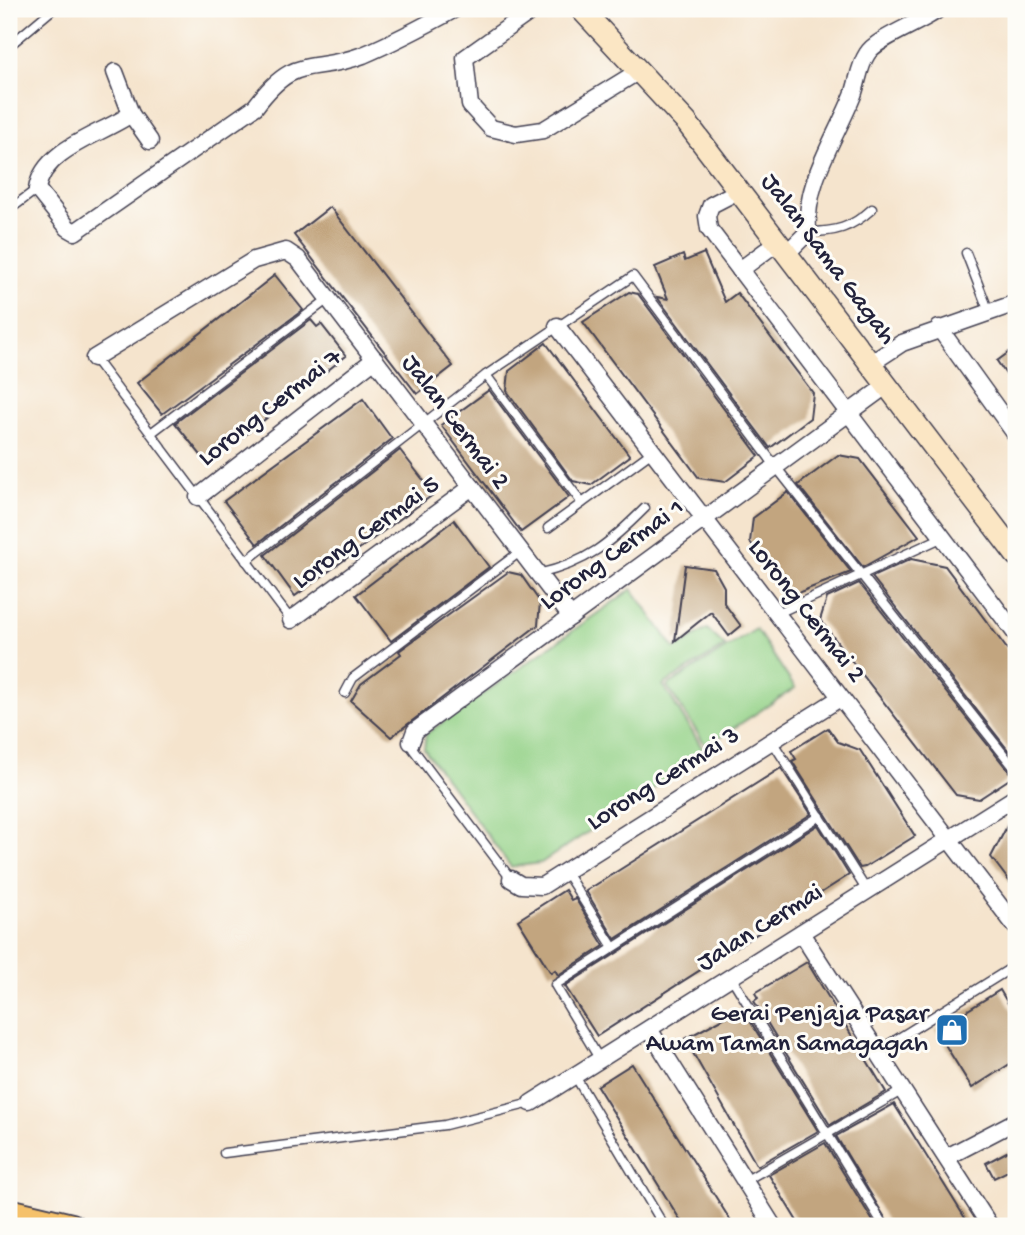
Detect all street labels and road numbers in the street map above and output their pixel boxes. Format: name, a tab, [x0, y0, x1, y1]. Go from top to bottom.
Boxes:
street label: Jalan Sama Gagah	[752, 168, 902, 352]
street label: Lorong Cermai 7	[193, 342, 350, 475]
street label: Jalan Cermai 2	[393, 349, 515, 497]
street label: Lorong Cermai 5	[287, 470, 447, 598]
street label: Lorong Cermai 1	[535, 493, 691, 619]
street label: Lorong Cermai 2	[739, 534, 871, 690]
street label: Lorong Cermai 3	[582, 721, 746, 839]
street label: Jalan Cermai	[693, 878, 829, 980]

